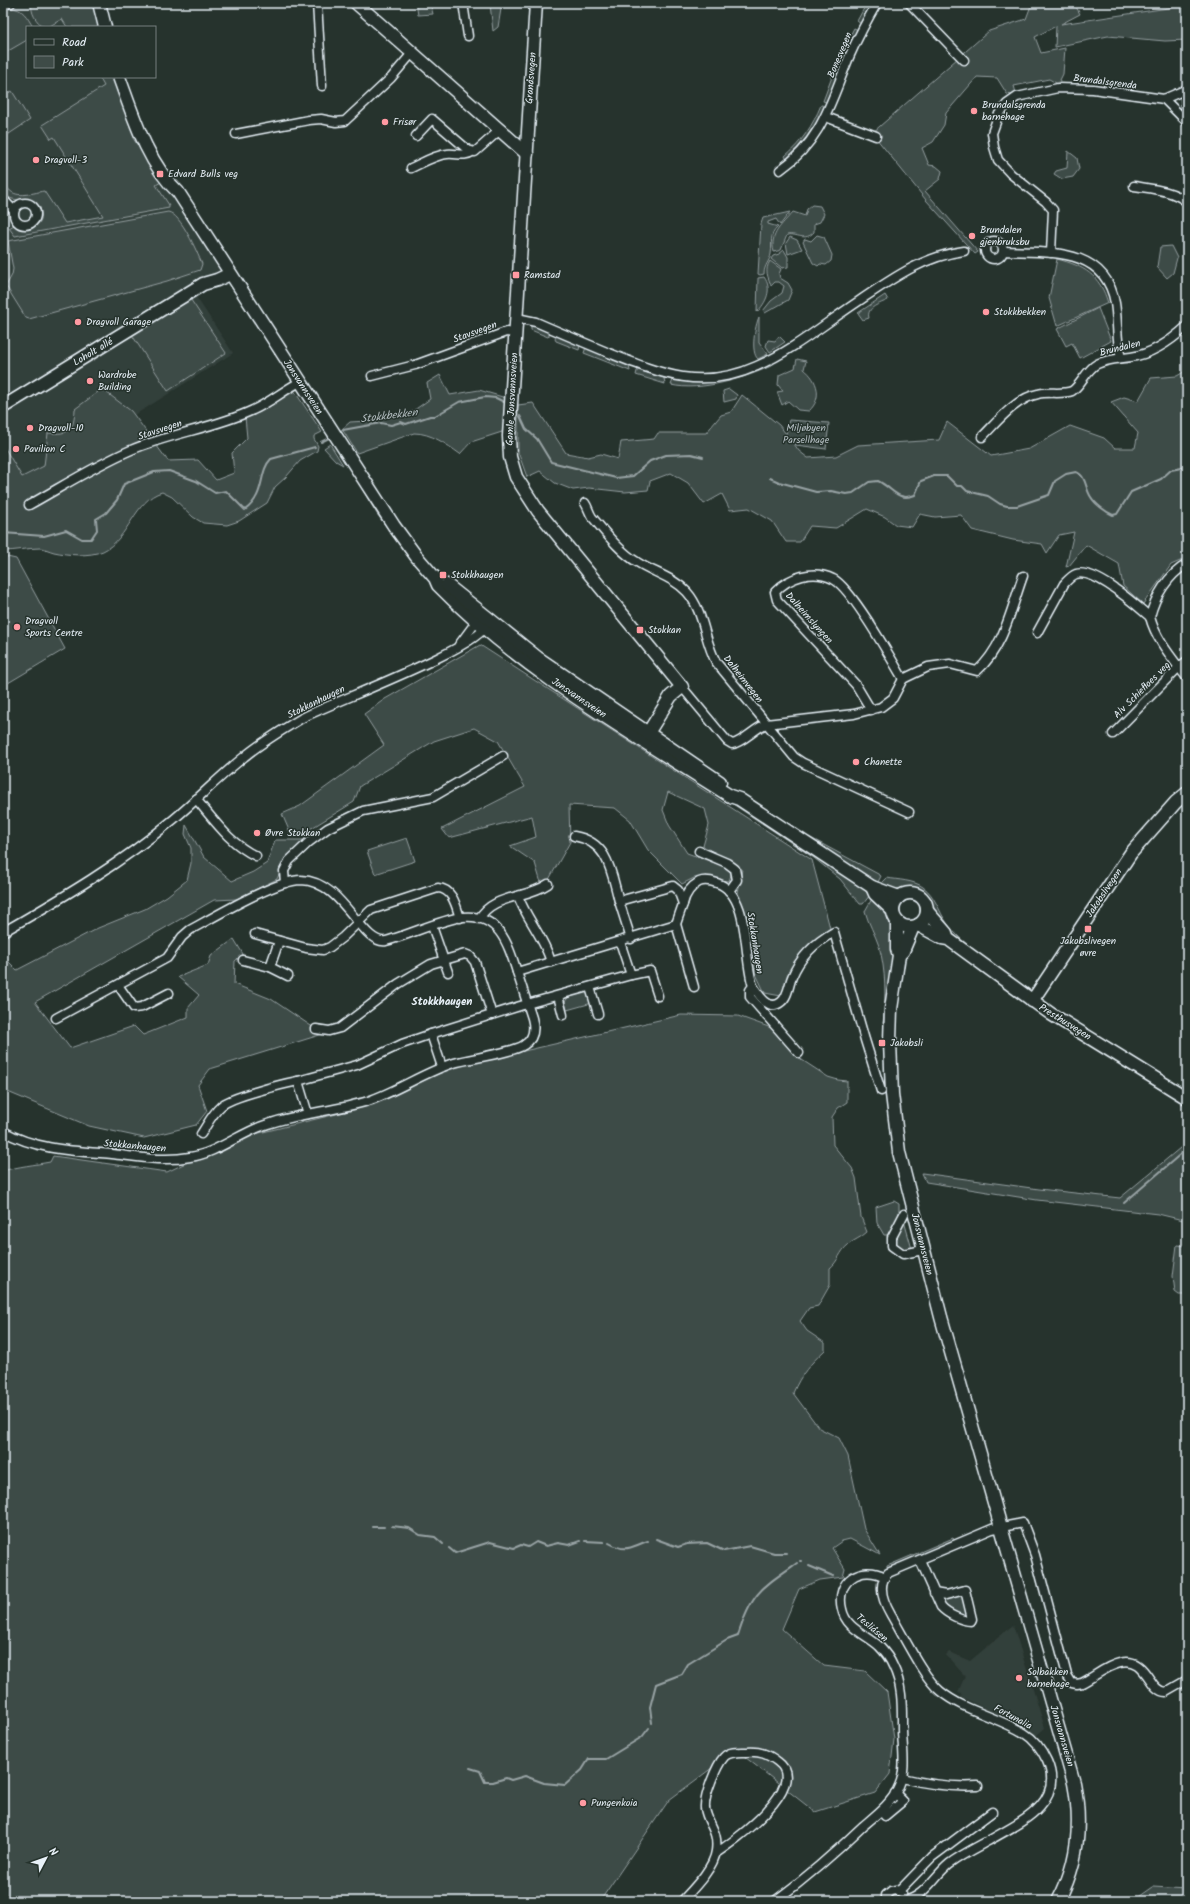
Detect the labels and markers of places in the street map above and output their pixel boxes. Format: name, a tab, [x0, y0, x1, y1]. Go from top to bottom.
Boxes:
place label: Brundalsgrenda barnehage	[982, 97, 1046, 125]
marker: Brundalsgrenda barnehage	[969, 106, 979, 116]
place label: Frisør	[393, 114, 417, 130]
marker: Frisør	[380, 117, 390, 127]
place label: Dragvoll-3	[44, 152, 87, 168]
marker: Dragvoll-3	[31, 155, 41, 165]
place label: Edvard Bulls veg	[168, 166, 238, 182]
marker: Edvard Bulls veg	[155, 169, 165, 179]
place label: Brundalen gjenbruksbu	[979, 222, 1030, 250]
marker: Brundalen gjenbruksbu	[967, 231, 977, 241]
place label: Ramstad	[524, 267, 561, 283]
marker: Ramstad	[511, 270, 521, 280]
place label: Stokkbekken	[994, 304, 1046, 320]
marker: Stokkbekken	[981, 307, 991, 317]
place label: Dragvoll Garage	[86, 314, 151, 330]
marker: Dragvoll Garage	[73, 317, 83, 327]
place label: Wardrobe Building	[98, 367, 137, 395]
marker: Wardrobe Building	[85, 376, 95, 386]
place label: Dragvoll-10	[38, 420, 84, 436]
marker: Dragvoll-10	[25, 423, 35, 433]
place label: Pavilion C	[24, 441, 65, 457]
marker: Pavilion C	[11, 444, 21, 454]
place label: Stokkhaugen	[451, 567, 504, 583]
marker: Stokkhaugen	[438, 570, 448, 580]
place label: Dragvoll Sports Centre	[25, 613, 83, 641]
marker: Dragvoll Sports Centre	[12, 622, 22, 632]
place label: Stokkan	[648, 622, 681, 638]
marker: Stokkan	[635, 625, 645, 635]
place label: Chanette	[864, 754, 903, 770]
marker: Chanette	[851, 757, 861, 767]
place label: Øvre Stokkan	[265, 825, 320, 841]
marker: Øvre Stokkan	[252, 828, 262, 838]
marker: Jakobslivegen øvre	[1083, 924, 1093, 934]
place label: Jakobslivegen øvre	[1060, 933, 1116, 961]
place label: Jakobsli	[890, 1035, 924, 1051]
marker: Jakobsli	[877, 1038, 887, 1048]
place label: Solbakken barnehage	[1027, 1664, 1070, 1692]
marker: Solbakken barnehage	[1014, 1673, 1024, 1683]
place label: Pungenkoia	[591, 1795, 638, 1811]
marker: Pungenkoia	[578, 1798, 588, 1808]

